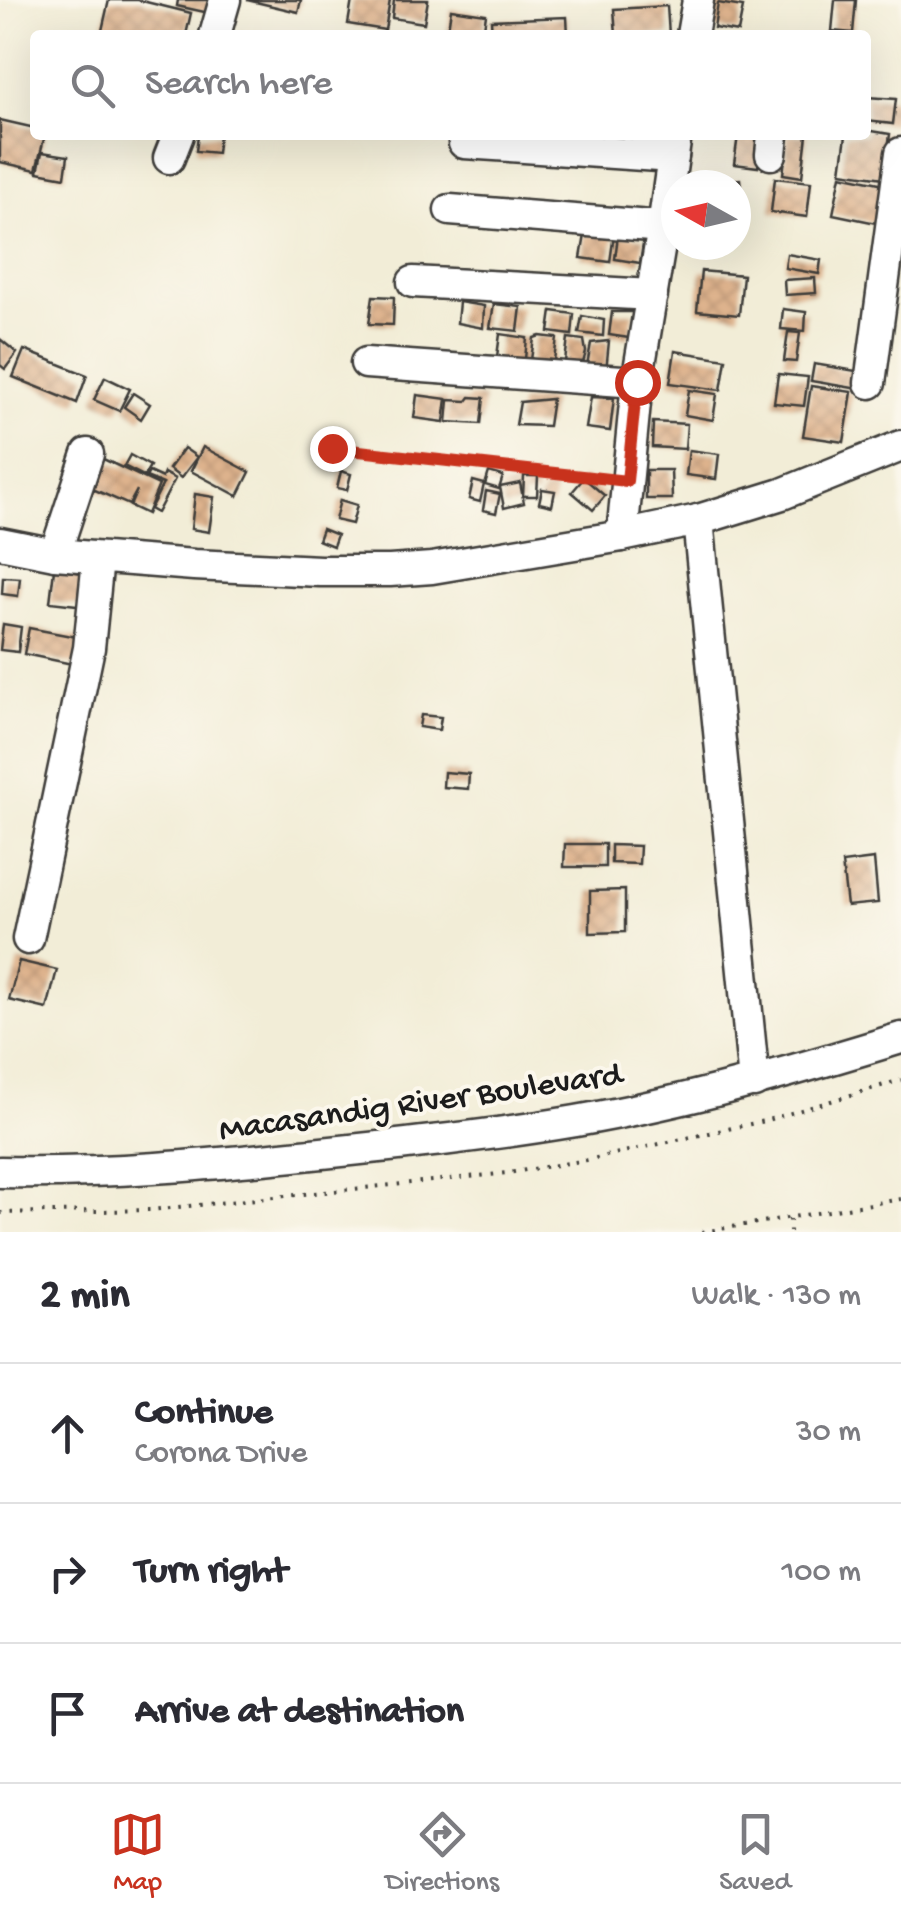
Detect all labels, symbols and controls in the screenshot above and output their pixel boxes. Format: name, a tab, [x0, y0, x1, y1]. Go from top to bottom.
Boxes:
search box	[30, 30, 871, 140]
icon: search	[65, 58, 120, 113]
text: Search here	[145, 63, 332, 107]
north arrow	[661, 170, 751, 260]
route start	[615, 360, 661, 406]
route end	[310, 426, 356, 472]
street label: Macasandig River Boulevard	[217, 1056, 627, 1153]
text: 2 min	[40, 1273, 129, 1322]
text: Walk · 130 m	[692, 1278, 861, 1316]
text: Continue	[135, 1392, 273, 1436]
icon: ahead	[40, 1406, 95, 1461]
text: 30 m	[796, 1414, 861, 1452]
text: Corona Drive	[135, 1436, 307, 1474]
icon: right	[40, 1546, 95, 1601]
text: Turn right	[135, 1551, 287, 1595]
text: 100 m	[781, 1554, 861, 1592]
icon: arrive	[40, 1686, 95, 1741]
text: Arrive at destination	[135, 1691, 464, 1735]
tab: Map	[110, 1807, 165, 1900]
tab: Directions	[385, 1807, 499, 1900]
tab: Saved	[719, 1807, 791, 1900]

